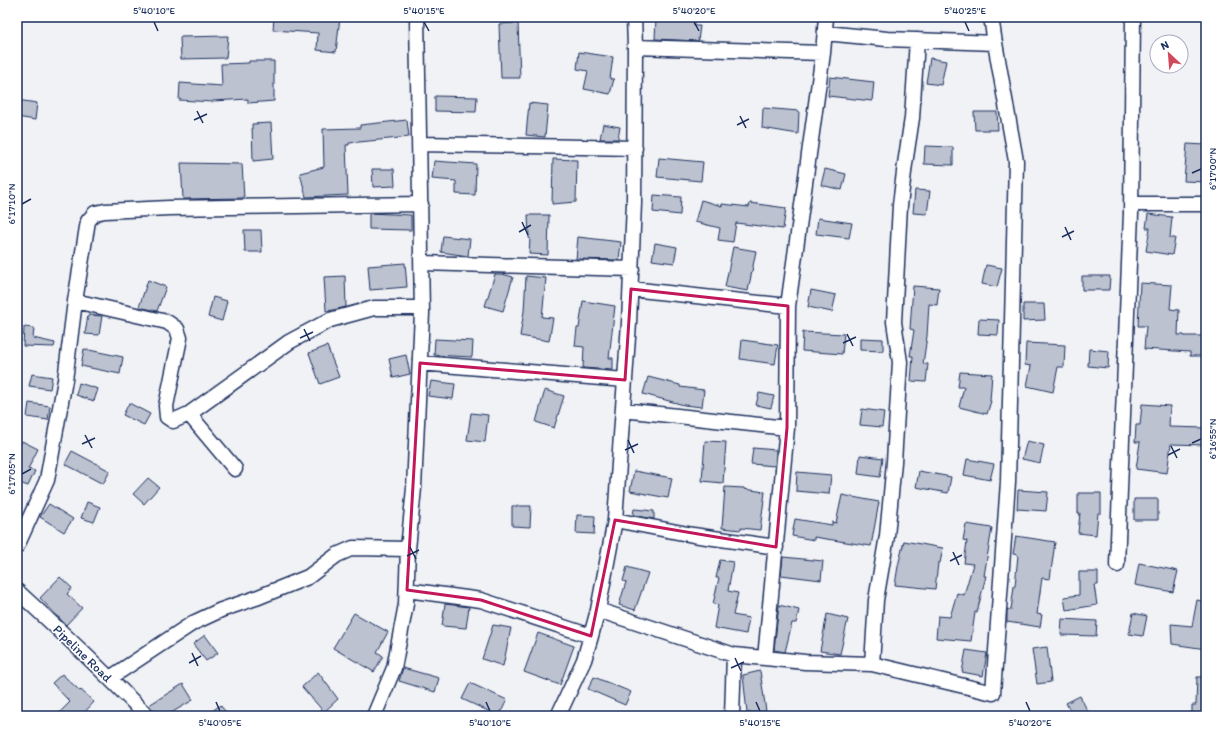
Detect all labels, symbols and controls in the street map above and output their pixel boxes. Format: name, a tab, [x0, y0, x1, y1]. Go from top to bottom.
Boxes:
text: 5°40'10"E	[133, 4, 176, 17]
text: 5°40'15"E	[403, 4, 445, 17]
text: 5°40'20"E	[673, 4, 716, 17]
text: 5°40'25"E	[944, 4, 986, 17]
north arrow	[1149, 34, 1189, 74]
text: N	[1159, 38, 1171, 53]
text: 6°17'00"N	[1206, 148, 1219, 190]
text: 6°17'10"N	[5, 183, 18, 224]
text: 6°16'55"N	[1206, 418, 1219, 459]
text: 6°17'05"N	[5, 453, 18, 495]
street label: Pipeline Road	[50, 622, 115, 685]
text: 5°40'05"E	[199, 716, 242, 729]
text: 5°40'10"E	[469, 716, 512, 729]
text: 5°40'15"E	[739, 716, 781, 729]
text: 5°40'20"E	[1009, 716, 1052, 729]

